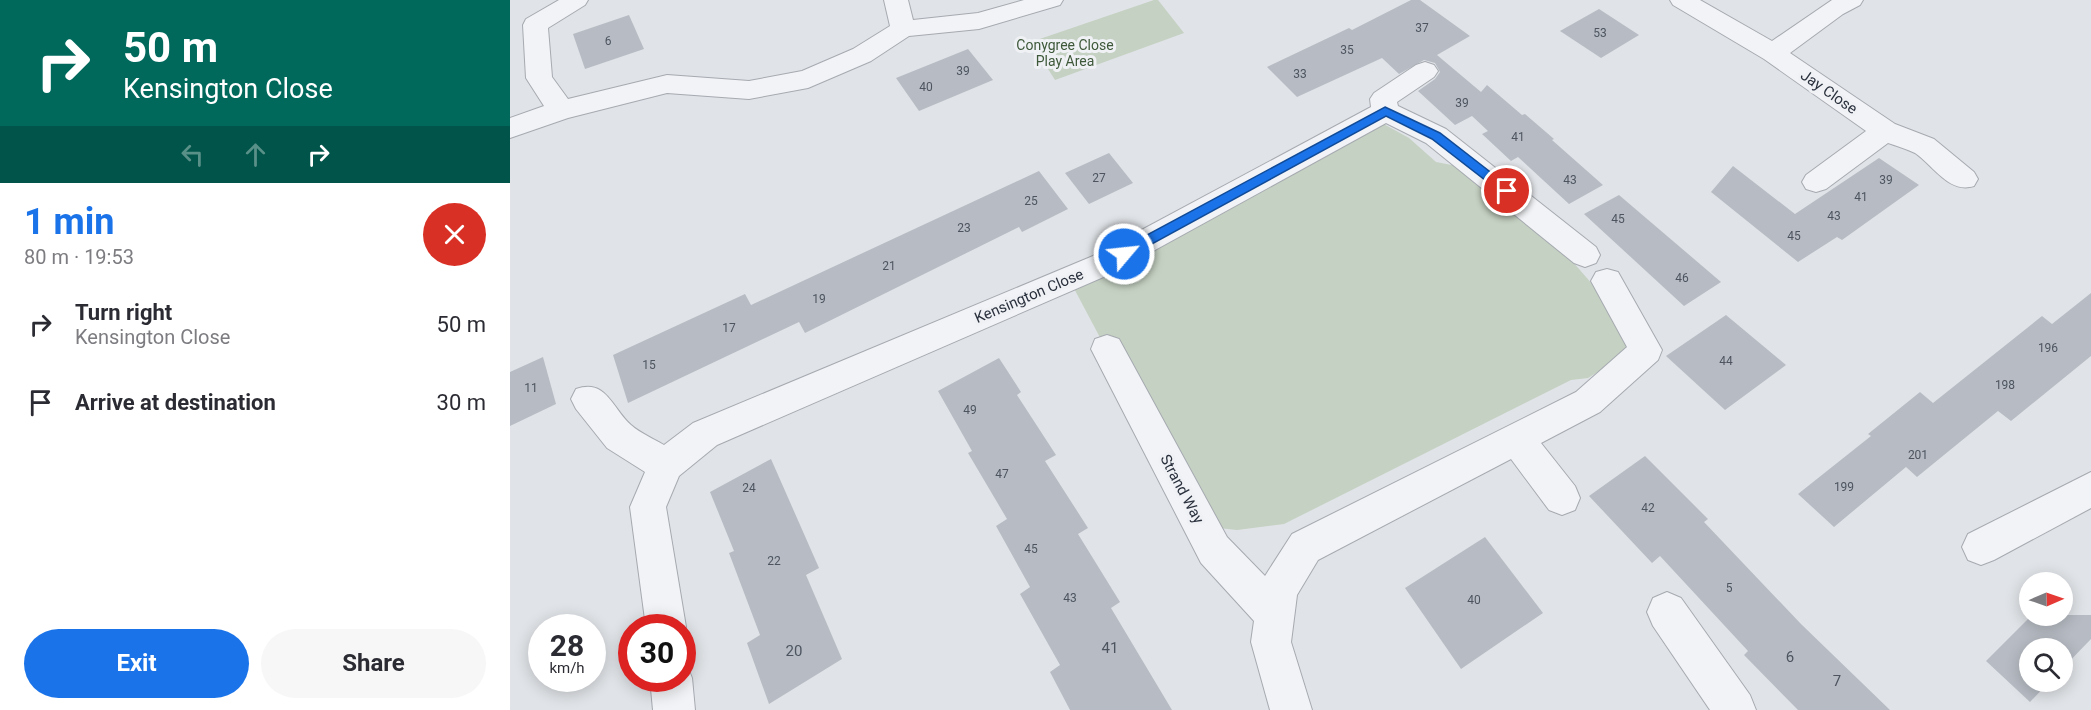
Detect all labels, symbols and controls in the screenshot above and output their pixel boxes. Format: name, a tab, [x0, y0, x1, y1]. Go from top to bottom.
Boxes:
house number: 37	[1415, 21, 1429, 35]
text: 50 m	[123, 23, 218, 72]
icon: right	[24, 24, 102, 102]
house number: 53	[1593, 26, 1607, 40]
house number: 6	[605, 34, 612, 48]
park label: Conygree Close Play Area	[1016, 37, 1114, 69]
house number: 35	[1340, 43, 1354, 57]
house number: 39	[956, 64, 970, 78]
street label: Jay Close	[1797, 66, 1861, 118]
house number: 33	[1293, 67, 1307, 81]
text: Kensington Close	[123, 73, 333, 105]
house number: 40	[919, 80, 933, 94]
house number: 39	[1455, 96, 1469, 110]
house number: 41	[1511, 130, 1525, 144]
icon: left	[176, 138, 209, 171]
icon: ahead	[239, 138, 272, 171]
icon: right	[302, 138, 335, 171]
pin	[1481, 165, 1532, 216]
house number: 27	[1092, 171, 1106, 185]
house number: 43	[1563, 173, 1577, 187]
house number: 39	[1879, 173, 1893, 187]
icon: arrive	[1490, 174, 1523, 207]
house number: 41	[1854, 190, 1868, 204]
house number: 25	[1024, 194, 1038, 208]
text: 1 min	[24, 201, 115, 243]
button: close	[423, 203, 486, 266]
house number: 43	[1827, 209, 1841, 223]
house number: 45	[1611, 212, 1625, 226]
house number: 23	[957, 221, 971, 235]
position arrow	[1092, 222, 1156, 286]
house number: 45	[1787, 229, 1801, 243]
text: 80 m · 19:53	[24, 245, 134, 269]
house number: 21	[882, 259, 896, 273]
street label: Kensington Close	[972, 265, 1086, 327]
house number: 46	[1675, 271, 1689, 285]
house number: 19	[812, 292, 826, 306]
text: Turn right	[75, 300, 172, 325]
icon: right	[24, 308, 57, 341]
text: 50 m	[437, 312, 486, 337]
house number: 17	[722, 321, 736, 335]
text: Kensington Close	[75, 325, 230, 349]
house number: 196	[2038, 341, 2058, 355]
house number: 44	[1719, 354, 1733, 368]
house number: 15	[642, 358, 656, 372]
house number: 198	[1995, 378, 2015, 392]
house number: 11	[524, 381, 538, 395]
icon: arrive	[24, 386, 57, 419]
text: Arrive at destination	[75, 390, 276, 415]
text: 30 m	[437, 390, 486, 415]
house number: 49	[963, 403, 977, 417]
house number: 201	[1908, 448, 1928, 462]
street label: Strand Way	[1156, 451, 1208, 527]
house number: 47	[995, 467, 1009, 481]
house number: 199	[1834, 480, 1854, 494]
house number: 24	[742, 481, 756, 495]
house number: 42	[1641, 501, 1655, 515]
house number: 45	[1024, 542, 1038, 556]
house number: 22	[767, 554, 781, 568]
north arrow	[2019, 572, 2073, 626]
map controls	[2019, 572, 2073, 692]
house number: 5	[1726, 581, 1733, 595]
house number: 43	[1063, 591, 1077, 605]
house number: 40	[1467, 593, 1481, 607]
speed limit sign: 30	[618, 614, 696, 692]
text: 28	[550, 628, 584, 663]
button: Exit	[24, 629, 249, 698]
button: Share	[261, 629, 486, 698]
button: search	[2019, 638, 2073, 692]
house number: 41	[1102, 639, 1118, 657]
house number: 20	[786, 642, 802, 660]
house number: 6	[1786, 648, 1794, 666]
text: km/h	[549, 659, 585, 677]
house number: 7	[1833, 672, 1841, 690]

